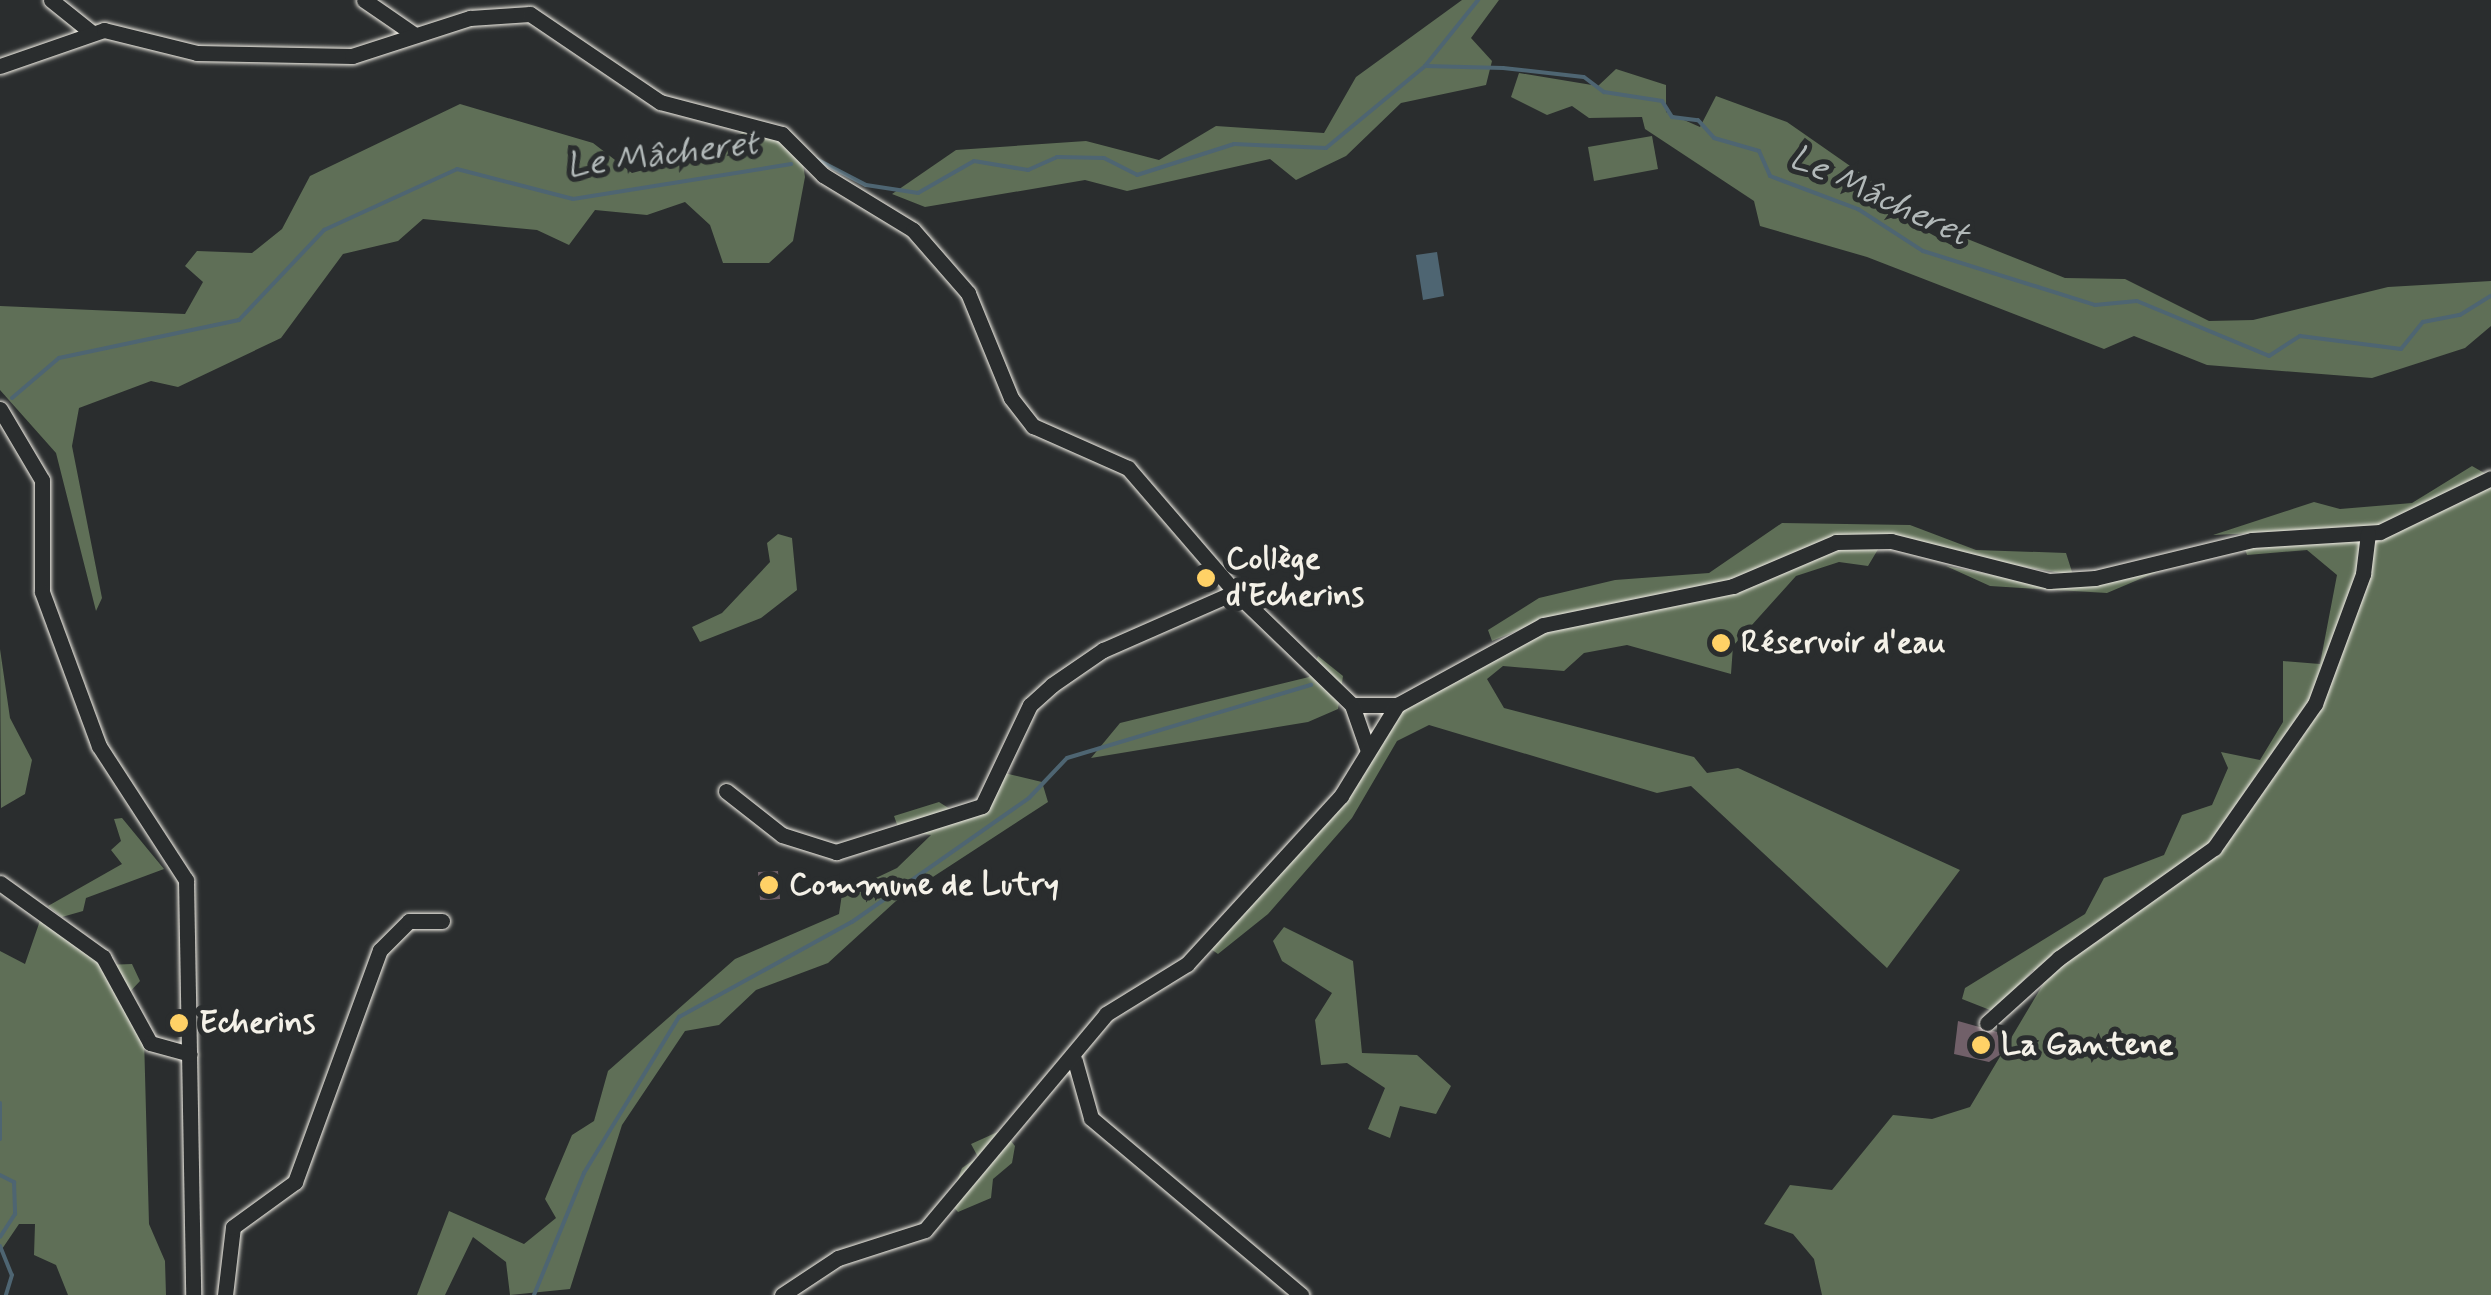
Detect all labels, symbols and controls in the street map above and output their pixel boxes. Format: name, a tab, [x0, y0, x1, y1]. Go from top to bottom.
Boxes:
water label: Le Mâcheret	[565, 123, 759, 187]
water label: Le Mâcheret	[1784, 137, 1974, 255]
place label: Collège d'Echerins	[1226, 541, 1364, 616]
marker: Collège d'Echerins	[1195, 567, 1217, 589]
place label: Réservoir d'eau	[1741, 624, 1944, 662]
marker: Réservoir d'eau	[1710, 632, 1732, 654]
place label: Commune de Lutry	[789, 866, 1056, 904]
marker: Commune de Lutry	[758, 874, 780, 896]
place label: Echerins	[199, 1004, 315, 1042]
marker: Echerins	[168, 1012, 190, 1034]
place label: La Gantene	[2001, 1026, 2161, 1064]
marker: La Gantene	[1970, 1034, 1992, 1056]

